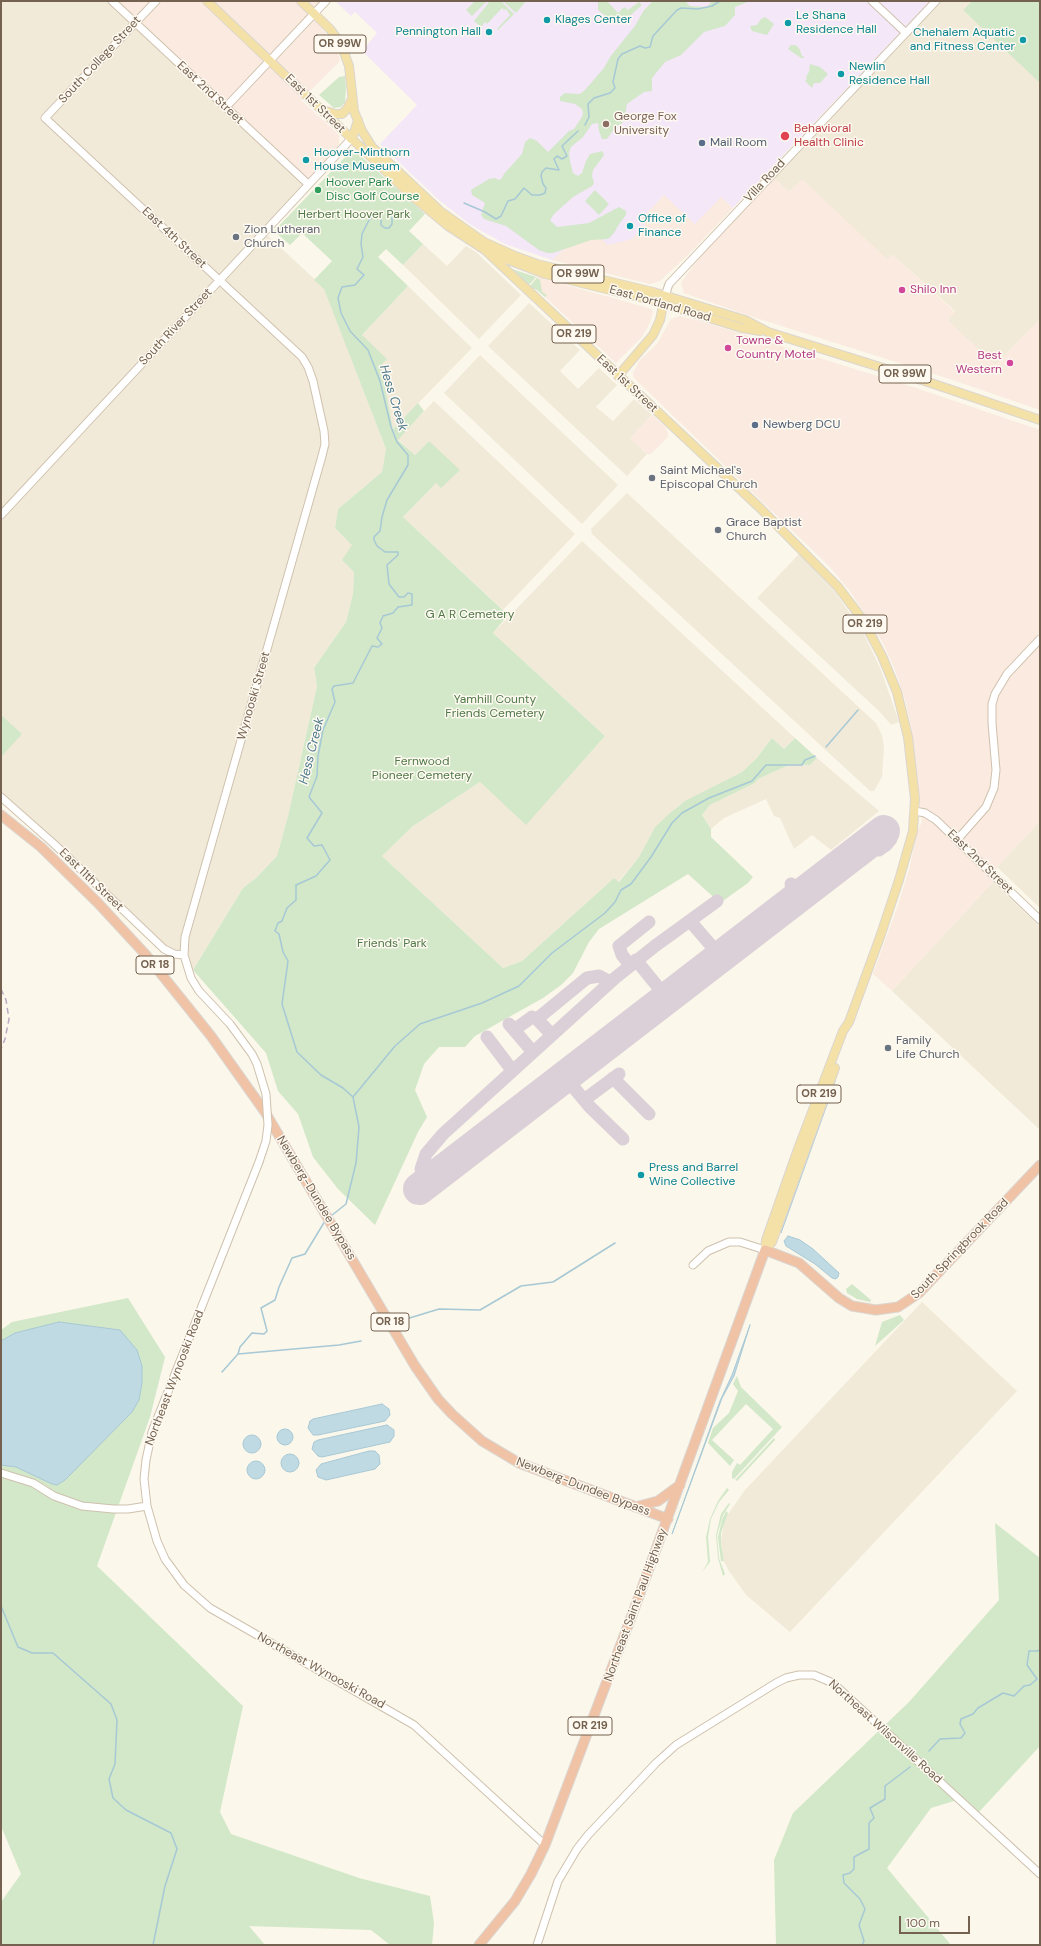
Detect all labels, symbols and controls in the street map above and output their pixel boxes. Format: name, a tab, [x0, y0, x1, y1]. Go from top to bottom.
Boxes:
place label: Le Shana Residence Hall	[796, 9, 877, 37]
street label: South College Street	[56, 13, 144, 107]
place label: Klages Center	[555, 13, 632, 27]
marker: Klages Center	[542, 15, 552, 25]
marker: Le Shana Residence Hall	[783, 18, 793, 28]
place label: Pennington Hall	[396, 25, 481, 39]
place label: Chehalem Aquatic and Fitness Center	[910, 26, 1015, 54]
marker: Pennington Hall	[484, 27, 494, 37]
road number: OR 99W	[314, 35, 366, 53]
marker: Chehalem Aquatic and Fitness Center	[1018, 35, 1028, 45]
street label: East 2nd Street	[174, 59, 246, 127]
place label: Newlin Residence Hall	[849, 60, 930, 88]
marker: Newlin Residence Hall	[836, 69, 846, 79]
street label: East 1st Street	[282, 72, 348, 136]
place label: George Fox University	[614, 110, 677, 138]
marker: George Fox University	[601, 119, 611, 129]
place label: Behavioral Health Clinic	[794, 122, 864, 150]
marker: Behavioral Health Clinic	[779, 130, 791, 142]
place label: Mail Room	[710, 136, 767, 150]
marker: Mail Room	[697, 138, 707, 148]
place label: Hoover-Minthorn House Museum	[314, 146, 410, 174]
marker: Hoover-Minthorn House Museum	[301, 155, 311, 165]
street label: Villa Road	[741, 156, 789, 206]
place label: Hoover Park Disc Golf Course	[326, 176, 419, 204]
marker: Hoover Park Disc Golf Course	[313, 185, 323, 195]
street label: East 4th Street	[139, 204, 209, 272]
park label: Herbert Hoover Park	[298, 208, 410, 222]
place label: Office of Finance	[638, 212, 686, 240]
marker: Office of Finance	[625, 221, 635, 231]
place label: Zion Lutheran Church	[244, 223, 320, 251]
marker: Zion Lutheran Church	[231, 232, 241, 242]
road number: OR 99W	[552, 265, 604, 283]
street label: East Portland Road	[608, 283, 712, 325]
place label: Shilo Inn	[910, 283, 956, 297]
street label: South River Street	[137, 285, 215, 369]
marker: Shilo Inn	[897, 285, 907, 295]
road number: OR 219	[552, 325, 596, 343]
place label: Towne & Country Motel	[736, 334, 815, 362]
marker: Towne & Country Motel	[723, 343, 733, 353]
place label: Best Western	[956, 349, 1002, 377]
street label: East 1st Street	[593, 352, 661, 416]
marker: Best Western	[1005, 358, 1015, 368]
water label: Hess Creek	[376, 363, 410, 433]
road number: OR 99W	[879, 365, 931, 383]
place label: Newberg DCU	[763, 418, 840, 432]
marker: Newberg DCU	[750, 420, 760, 430]
place label: Saint Michael's Episcopal Church	[660, 464, 757, 492]
marker: Saint Michael's Episcopal Church	[647, 473, 657, 483]
place label: Grace Baptist Church	[726, 516, 802, 544]
marker: Grace Baptist Church	[713, 525, 723, 535]
park label: G A R Cemetery	[426, 608, 514, 622]
road number: OR 219	[843, 615, 887, 633]
street label: Wynooski Street	[234, 650, 274, 742]
park label: Yamhill County Friends Cemetery	[445, 693, 545, 721]
water label: Hess Creek	[296, 716, 328, 786]
park label: Fernwood Pioneer Cemetery	[372, 755, 472, 783]
street label: East 2nd Street	[944, 827, 1016, 897]
street label: East 11th Street	[56, 846, 126, 914]
park label: Friends' Park	[357, 937, 427, 951]
road number: OR 18	[136, 956, 174, 974]
place label: Family Life Church	[896, 1034, 959, 1062]
marker: Family Life Church	[883, 1043, 893, 1053]
road number: OR 219	[797, 1085, 841, 1103]
street label: Newberg-Dundee Bypass	[273, 1133, 359, 1263]
place label: Press and Barrel Wine Collective	[649, 1161, 738, 1189]
marker: Press and Barrel Wine Collective	[636, 1170, 646, 1180]
street label: South Springbrook Road	[908, 1196, 1012, 1302]
street label: Northeast Wynooski Road	[142, 1308, 208, 1448]
road number: OR 18	[371, 1313, 409, 1331]
street label: Newberg-Dundee Bypass	[514, 1455, 652, 1519]
street label: Northeast Saint Paul Highway	[602, 1526, 670, 1684]
street label: Northeast Wynooski Road	[255, 1630, 387, 1712]
street label: Northeast Wilsonville Road	[825, 1677, 945, 1787]
road number: OR 219	[568, 1717, 612, 1735]
scale bar	[901, 1908, 972, 1934]
text: 100 m	[906, 1915, 940, 1931]

